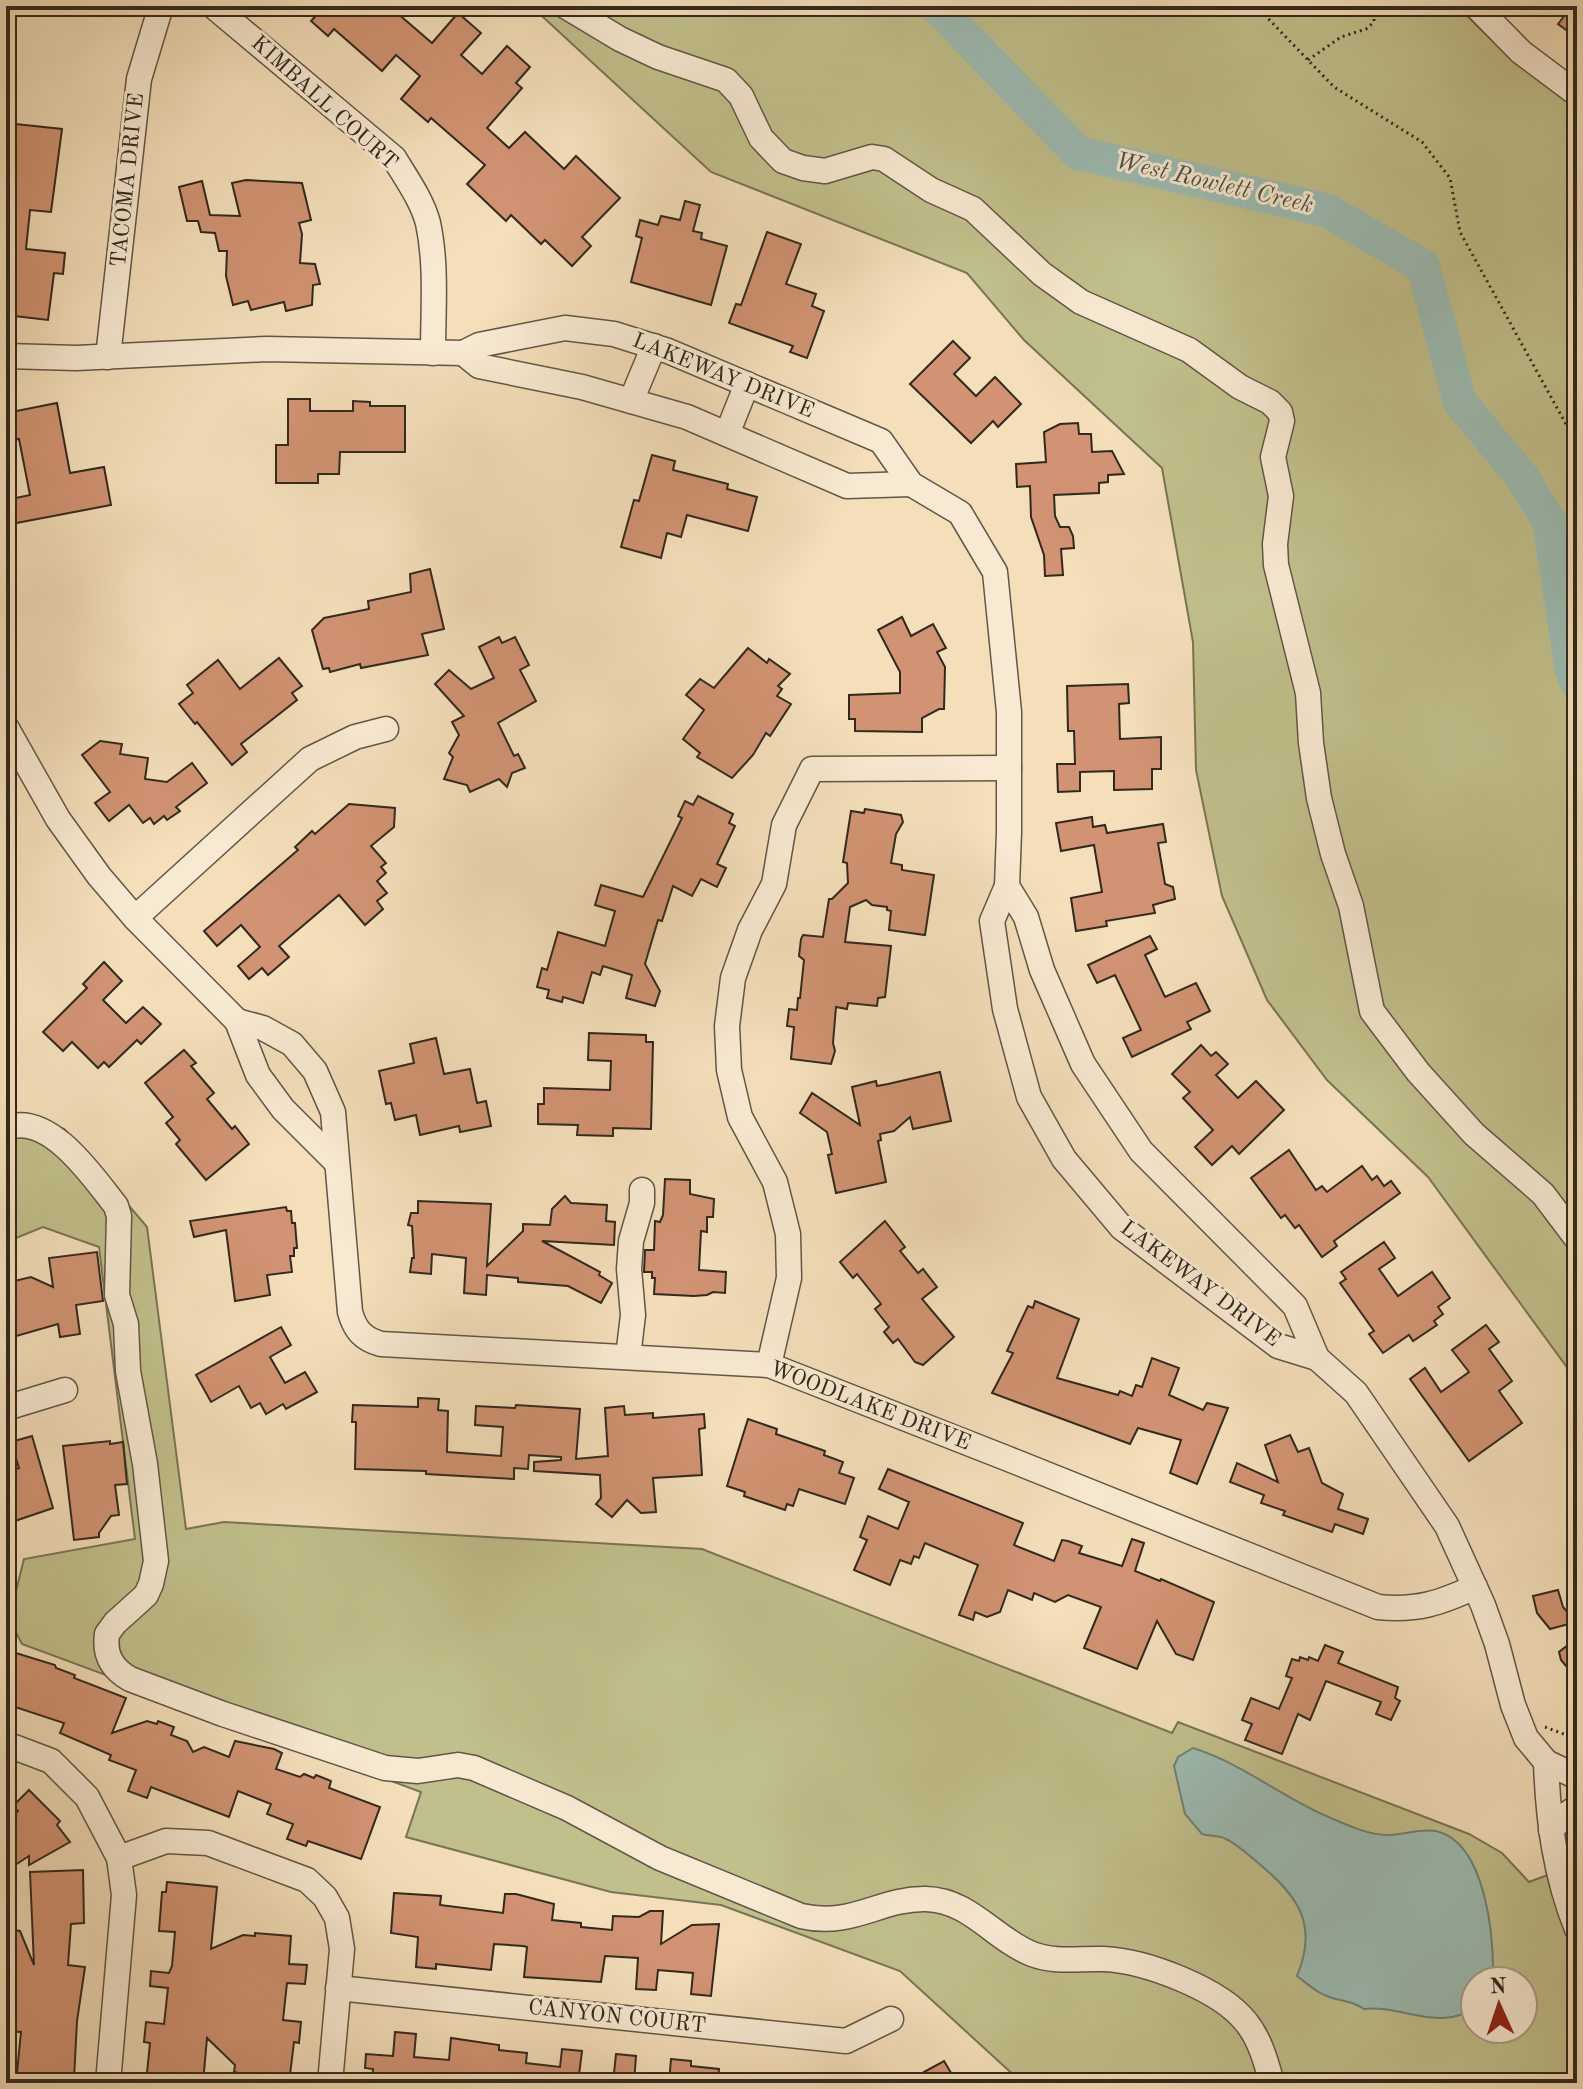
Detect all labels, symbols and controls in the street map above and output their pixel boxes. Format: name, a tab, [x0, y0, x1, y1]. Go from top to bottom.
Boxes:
street label: KIMBALL COURT	[247, 32, 401, 174]
street label: TACOMA DRIVE	[108, 92, 148, 268]
water label: West Rowlett Creek	[1113, 150, 1315, 218]
street label: LAKEWAY DRIVE	[629, 330, 817, 422]
street label: LAKEWAY DRIVE	[1116, 1217, 1284, 1351]
street label: WOODLAKE DRIVE	[766, 1358, 974, 1454]
north arrow	[1459, 1965, 1539, 2045]
text: N	[1489, 1976, 1507, 1998]
street label: CANYON COURT	[527, 1997, 707, 2037]

